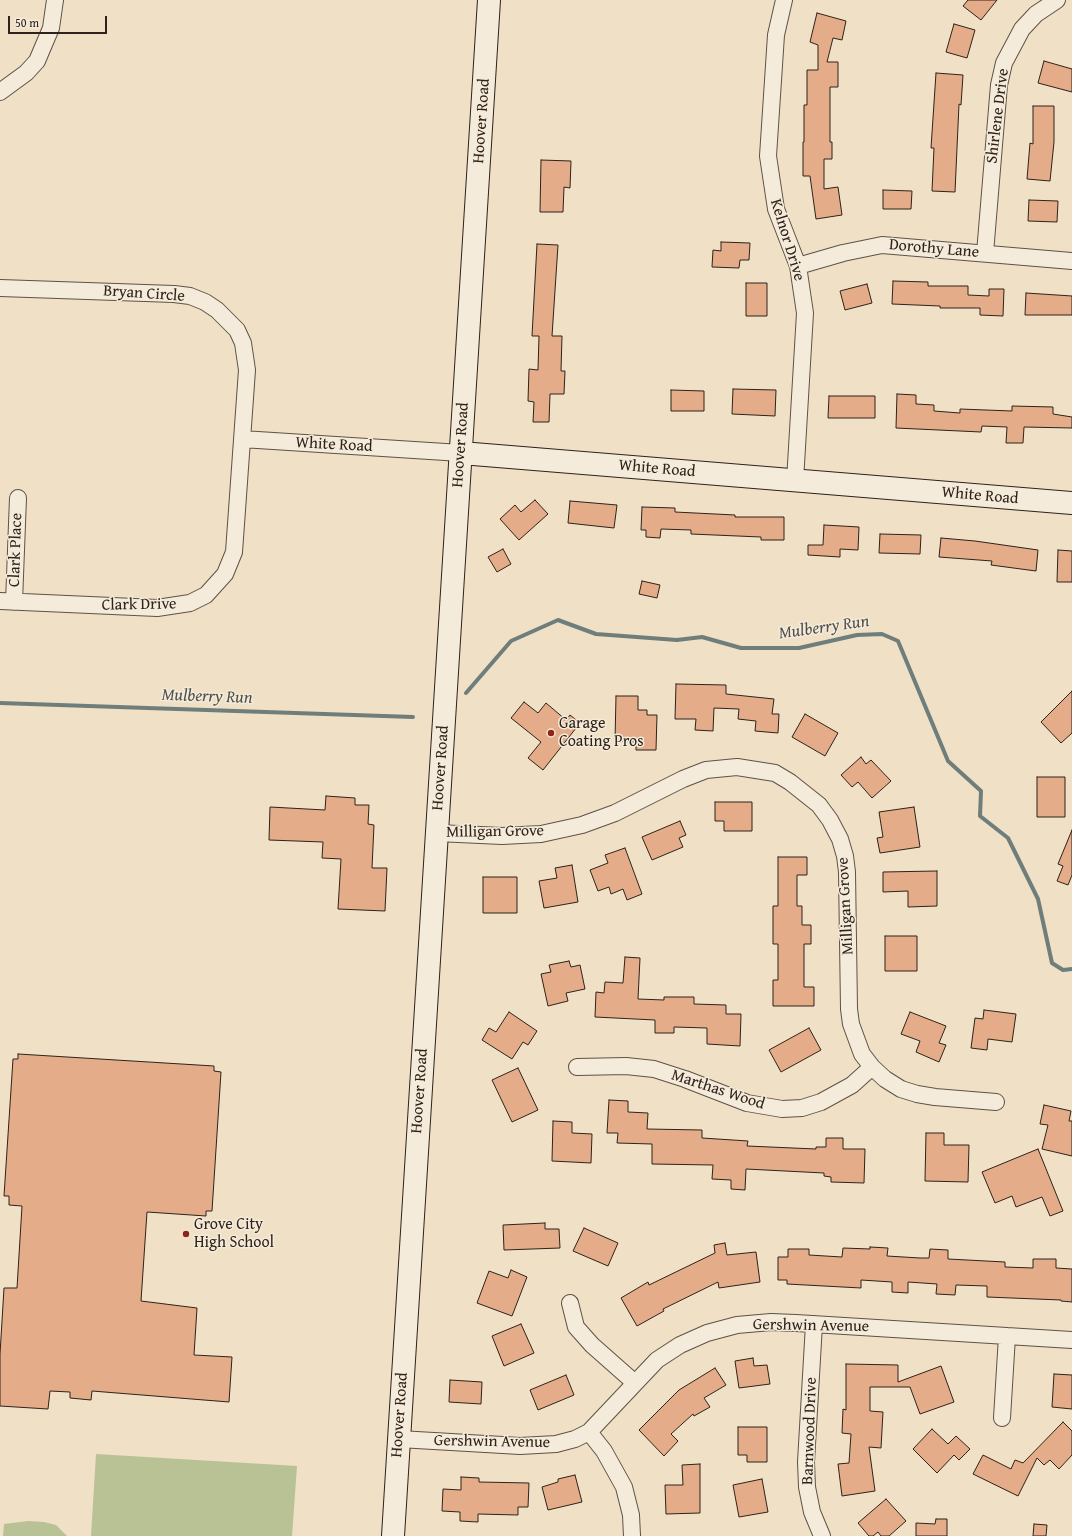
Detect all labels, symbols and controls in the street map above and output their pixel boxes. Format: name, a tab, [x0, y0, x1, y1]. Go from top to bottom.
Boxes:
scale bar	[10, 8, 109, 34]
text: 50 m	[15, 14, 39, 31]
street label: Shirlene Drive	[983, 67, 1013, 165]
street label: Hoover Road	[469, 78, 495, 164]
street label: Kelnor Drive	[765, 197, 809, 283]
street label: Dorothy Lane	[888, 235, 980, 263]
street label: Bryan Circle	[103, 282, 185, 306]
street label: Hoover Road	[448, 402, 474, 488]
street label: White Road	[295, 433, 373, 457]
street label: White Road	[618, 456, 696, 482]
street label: White Road	[941, 483, 1019, 509]
street label: Clark Place	[5, 513, 27, 587]
street label: Clark Drive	[101, 595, 177, 615]
water label: Mulberry Run	[778, 612, 870, 644]
water label: Mulberry Run	[161, 685, 253, 709]
place label: Garage Coating Pros	[559, 714, 644, 752]
street label: Hoover Road	[428, 725, 454, 811]
marker: Garage Coating Pros	[546, 728, 556, 738]
street label: Milligan Grove	[446, 822, 544, 842]
street label: Milligan Grove	[834, 857, 858, 955]
street label: Hoover Road	[407, 1048, 433, 1134]
street label: Marthas Wood	[669, 1066, 767, 1114]
place label: Grove City High School	[194, 1215, 274, 1253]
marker: Grove City High School	[181, 1229, 191, 1239]
street label: Gershwin Avenue	[753, 1315, 869, 1337]
street label: Hoover Road	[387, 1372, 413, 1458]
street label: Barnwood Drive	[799, 1377, 821, 1485]
street label: Gershwin Avenue	[434, 1431, 550, 1453]

